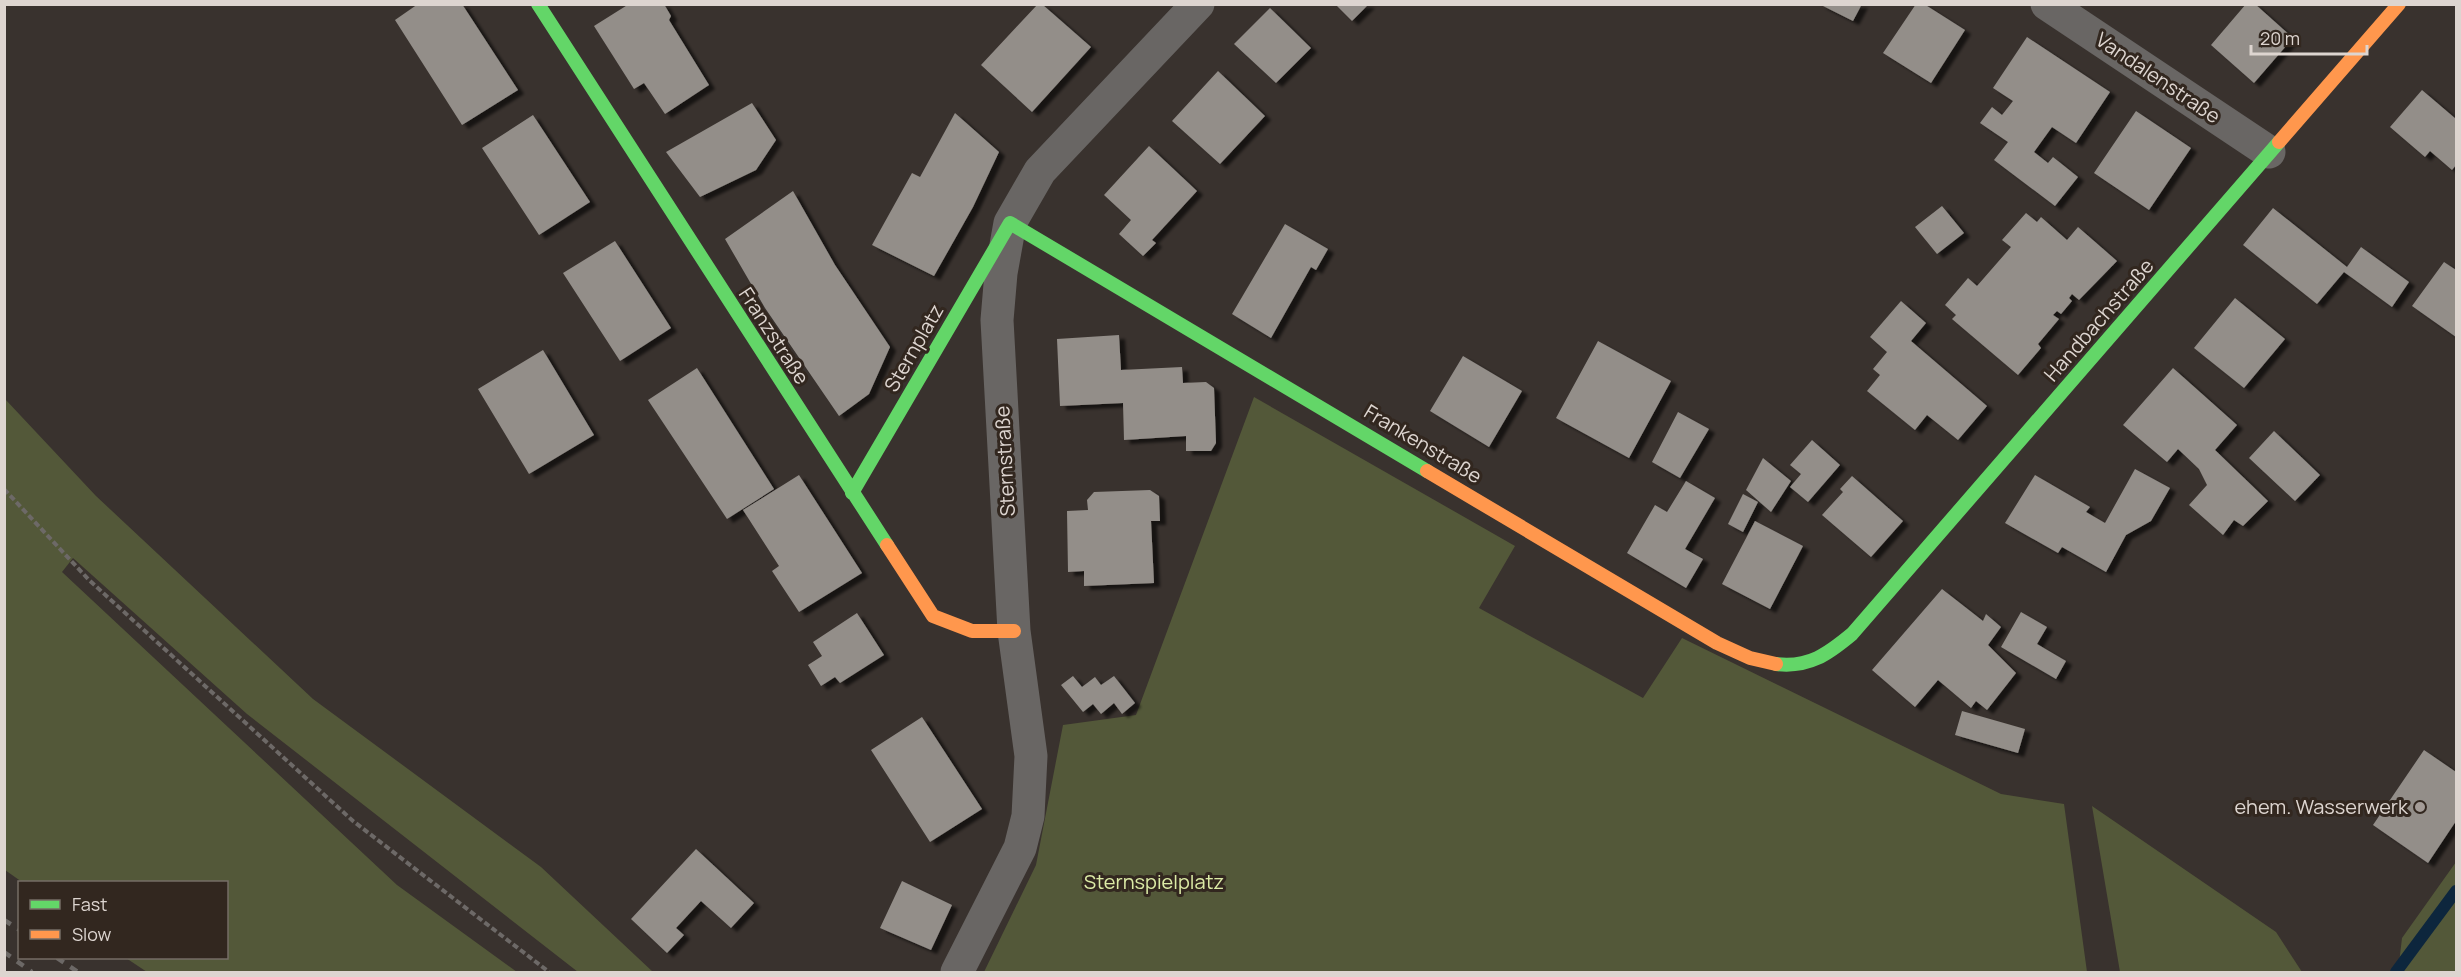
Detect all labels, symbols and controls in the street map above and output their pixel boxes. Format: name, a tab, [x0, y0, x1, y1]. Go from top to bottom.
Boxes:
scale bar	[2251, 18, 2366, 56]
street label: Vandalenstraße	[2091, 26, 2226, 129]
text: 20 m	[2260, 26, 2300, 50]
street label: Handbachstraße	[2038, 253, 2159, 387]
street label: Franzstraße	[733, 282, 816, 389]
street label: Sternplatz	[878, 299, 949, 396]
street label: Frankenstraße	[1359, 398, 1487, 489]
street label: Sternstraße	[988, 405, 1021, 517]
place label: ehem. Wasserwerk	[2234, 793, 2409, 820]
marker: ehem. Wasserwerk	[2413, 800, 2427, 814]
park label: Sternspielplatz	[1084, 868, 1224, 895]
legend	[18, 881, 228, 959]
text: Fast	[72, 892, 107, 916]
text: Slow	[72, 922, 112, 946]

